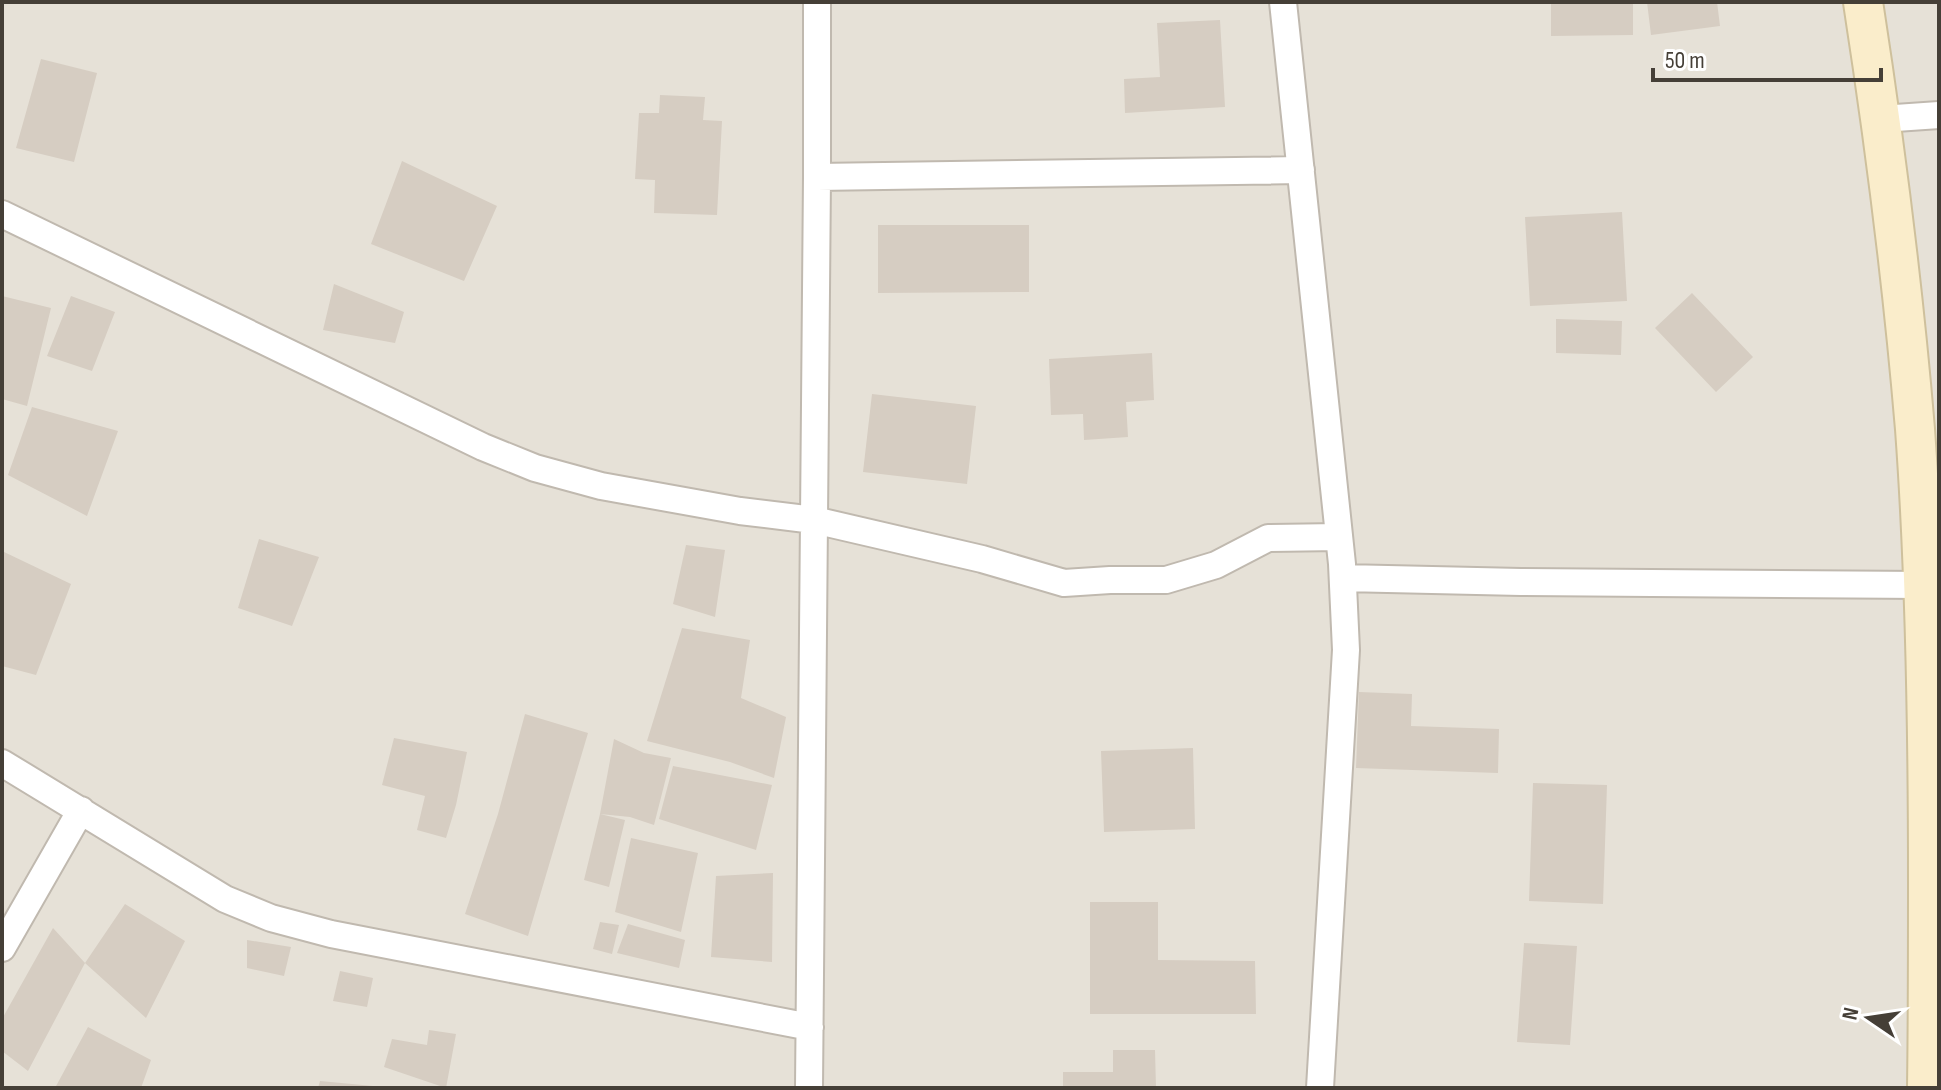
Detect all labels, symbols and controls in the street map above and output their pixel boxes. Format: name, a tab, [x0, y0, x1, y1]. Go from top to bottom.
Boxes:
scale bar	[1653, 32, 1881, 82]
text: 50 m	[1665, 46, 1705, 75]
north arrow	[1829, 978, 1909, 1058]
text: N	[1836, 1005, 1865, 1023]

